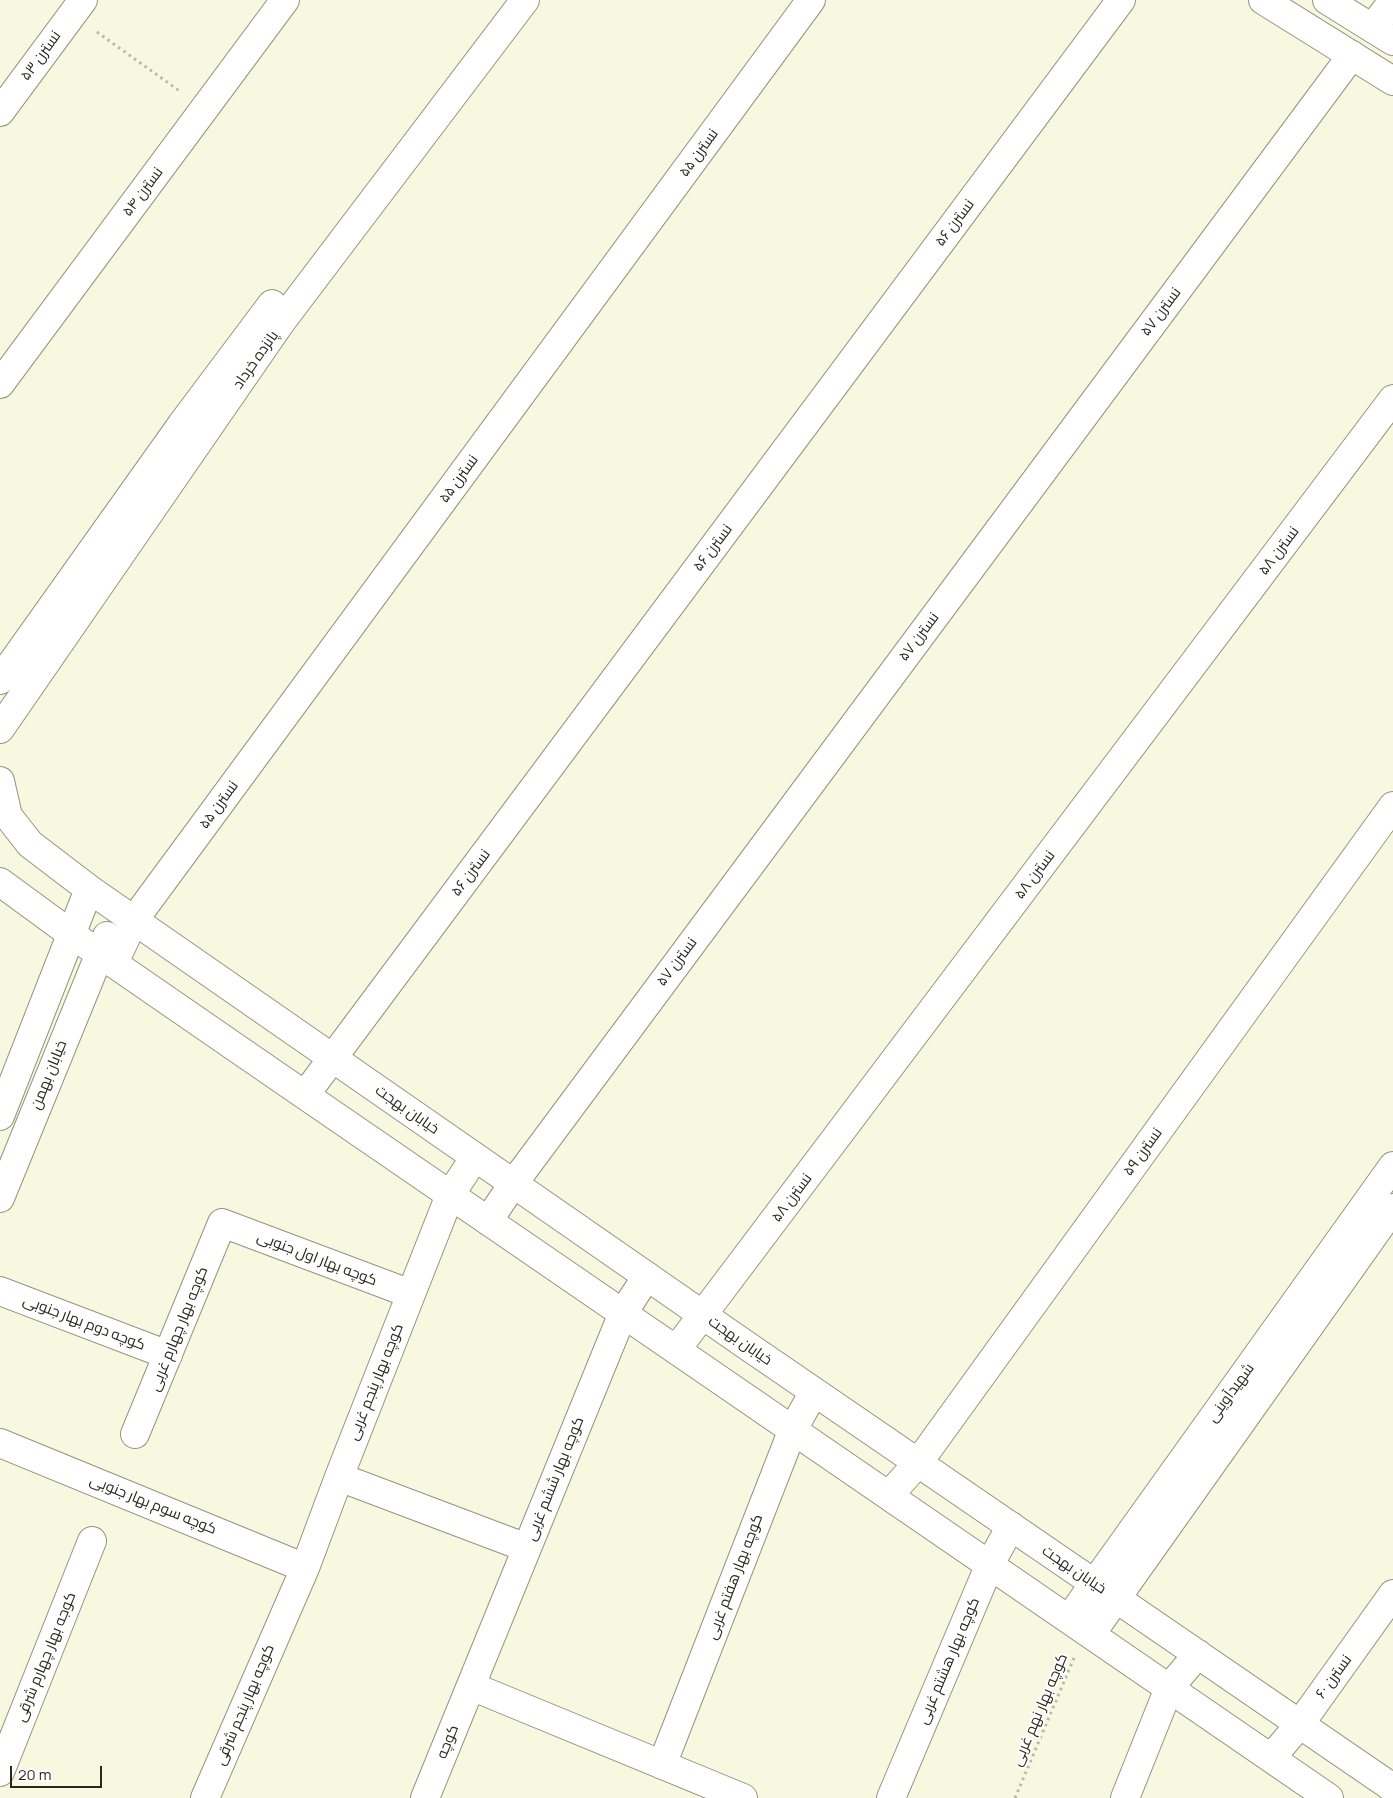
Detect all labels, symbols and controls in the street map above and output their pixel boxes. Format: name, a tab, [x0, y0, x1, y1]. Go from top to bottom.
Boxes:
street label: نسترن ۵۳	[17, 28, 65, 84]
street label: نسترن ۵۵	[676, 125, 722, 181]
street label: نسترن ۵۴	[119, 164, 167, 220]
street label: نسترن ۵۶	[932, 196, 978, 250]
street label: نسترن ۵۷	[1137, 284, 1185, 340]
street label: پانزده خرداد	[229, 327, 283, 393]
street label: نسترن ۵۵	[436, 451, 482, 507]
street label: نسترن ۵۶	[690, 521, 736, 575]
street label: نسترن ۵۸	[1255, 523, 1303, 579]
street label: نسترن ۵۷	[895, 609, 943, 665]
street label: نسترن ۵۵	[196, 777, 242, 833]
street label: نسترن ۵۶	[448, 846, 494, 900]
street label: نسترن ۵۸	[1011, 847, 1059, 903]
street label: نسترن ۵۷	[653, 934, 701, 990]
street label: خیابان بهمن	[27, 1038, 71, 1112]
street label: خیابان بهجت	[372, 1081, 442, 1139]
street label: نسترن ۵۹	[1120, 1125, 1166, 1179]
street label: نسترن ۵۸	[768, 1170, 816, 1226]
street label: کوچه بهار اول جنوبی	[254, 1228, 380, 1290]
street label: کوچه بهار چهارم غربی	[146, 1264, 212, 1394]
street label: کوچه دوم بهار جنوبی	[20, 1291, 148, 1355]
street label: خیابان بهجت	[705, 1312, 775, 1370]
street label: کوچه بهار پنجم غربی	[344, 1321, 408, 1443]
street label: شهیدآوینی	[1204, 1360, 1258, 1426]
street label: کوچه بهار ششم غربی	[522, 1414, 588, 1544]
street label: کوچه سوم بهار جنوبی	[87, 1471, 219, 1539]
street label: کوچه بهار هفتم غربی	[703, 1512, 767, 1642]
street label: خیابان بهجت	[1038, 1542, 1110, 1598]
street label: کوجه بهار چهارم شرقی	[12, 1589, 80, 1725]
street label: کوچه بهار هشتم غربی	[914, 1595, 984, 1727]
street label: کوچه بهار پنجم شرقی	[211, 1642, 279, 1768]
street label: کوچه بهار نهم غربی	[1008, 1651, 1072, 1769]
street label: نسترن ۶۰	[1312, 1652, 1356, 1702]
street label: کوچه	[433, 1722, 463, 1762]
scale bar	[12, 1756, 105, 1788]
text: 20 m	[18, 1764, 51, 1785]

